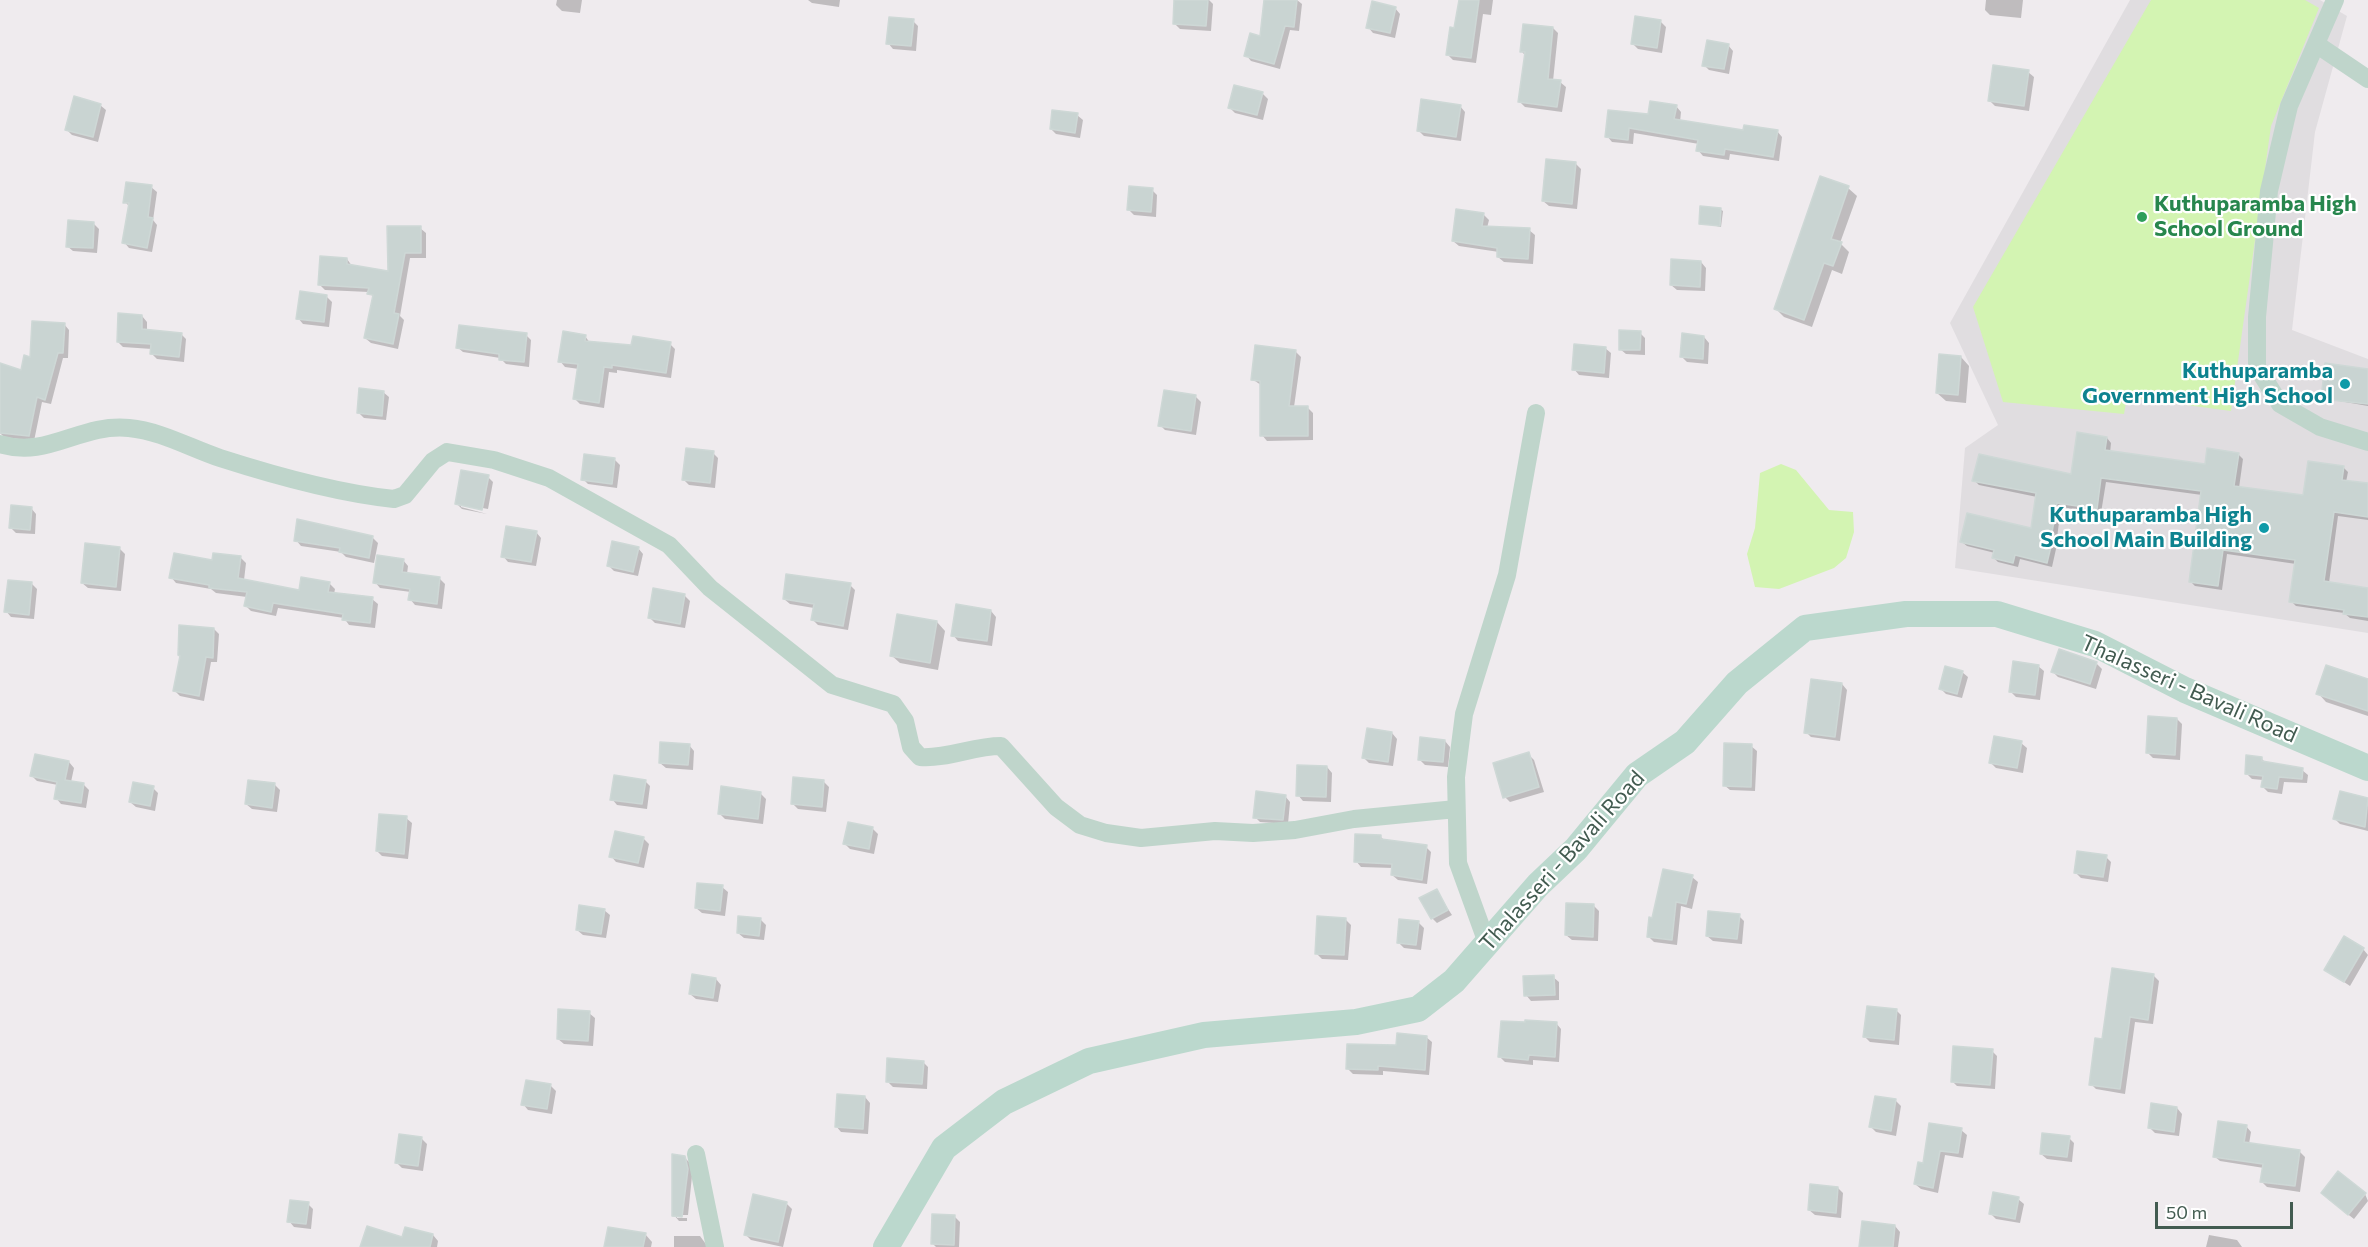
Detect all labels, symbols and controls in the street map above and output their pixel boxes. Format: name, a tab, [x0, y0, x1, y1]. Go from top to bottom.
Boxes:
place label: Kuthuparamba High School Ground	[2154, 191, 2357, 242]
marker: Kuthuparamba High School Ground	[2135, 210, 2149, 224]
place label: Kuthuparamba Government High School	[2082, 358, 2333, 410]
marker: Kuthuparamba Government High School	[2338, 377, 2352, 391]
place label: Kuthuparamba High School Main Building	[2040, 502, 2252, 554]
marker: Kuthuparamba High School Main Building	[2257, 521, 2271, 535]
street label: Thalasseri - Bavali Road	[2077, 629, 2301, 749]
street label: Thalasseri - Bavali Road	[1474, 765, 1650, 957]
scale bar	[2158, 1190, 2296, 1228]
text: 50 m	[2166, 1201, 2207, 1223]

